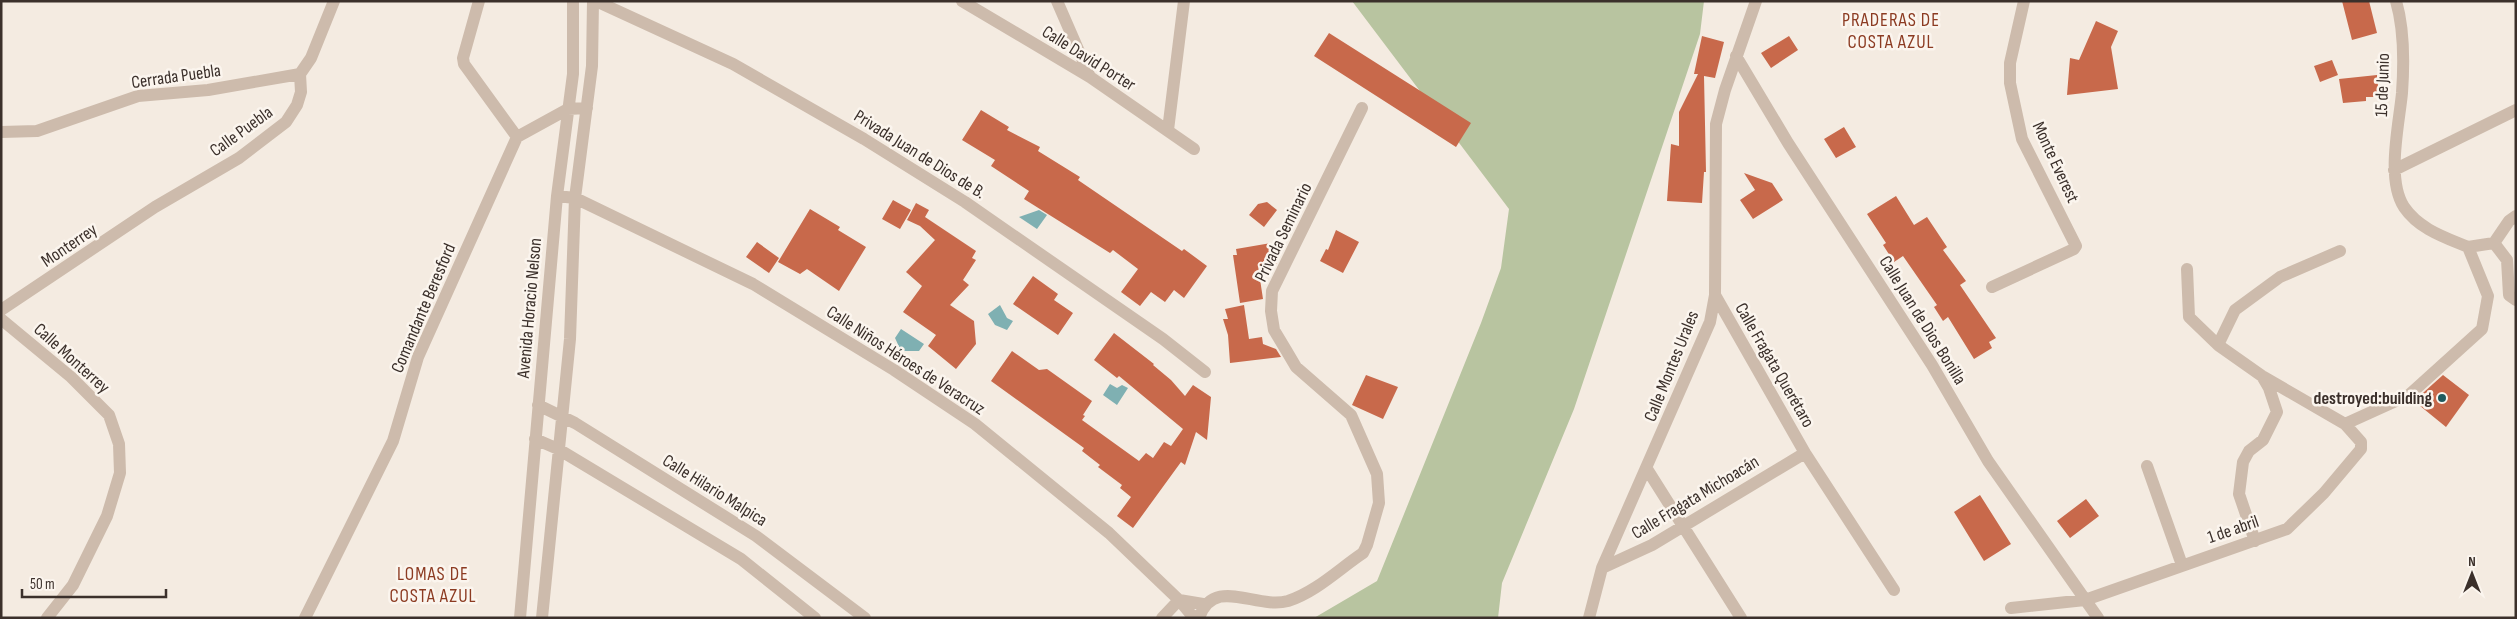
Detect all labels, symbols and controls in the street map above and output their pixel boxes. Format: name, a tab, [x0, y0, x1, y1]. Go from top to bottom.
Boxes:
district label: PRADERAS DE COSTA AZUL	[1842, 9, 1940, 54]
street label: Calle David Porter	[1038, 21, 1139, 96]
street label: 15 de Junio	[2371, 53, 2394, 117]
street label: Cerrada Puebla	[130, 60, 222, 93]
street label: Calle Puebla	[206, 102, 277, 161]
street label: Privada Juan de Dios de B.	[850, 105, 989, 203]
street label: Monte Everest	[2028, 118, 2084, 207]
street label: Privada Seminario	[1250, 179, 1316, 285]
street label: Monterrey	[37, 219, 101, 272]
street label: Avenida Horacio Nelson	[513, 237, 546, 380]
street label: Comandante Beresford	[387, 240, 460, 376]
street label: Calle Juan de Dios Bonilla	[1875, 252, 1971, 388]
street label: Calle Fragata Querétaro	[1730, 299, 1819, 431]
street label: Calle Niños Héroes de Veracruz	[822, 301, 989, 420]
street label: Calle Montes Urales	[1640, 308, 1703, 425]
street label: Calle Monterrey	[29, 319, 114, 398]
place label: destroyed:building	[2314, 388, 2432, 409]
marker: destroyed:building	[2436, 392, 2448, 404]
street label: Calle Hilario Malpica	[659, 450, 771, 531]
street label: Calle Fragata Michoacán	[1628, 451, 1763, 544]
street label: 1 de abril	[2205, 511, 2262, 548]
north arrow	[2447, 549, 2497, 599]
text: N	[2468, 553, 2476, 570]
district label: LOMAS DE COSTA AZUL	[389, 563, 477, 608]
scale bar	[22, 566, 166, 598]
text: 50 m	[30, 575, 55, 594]

